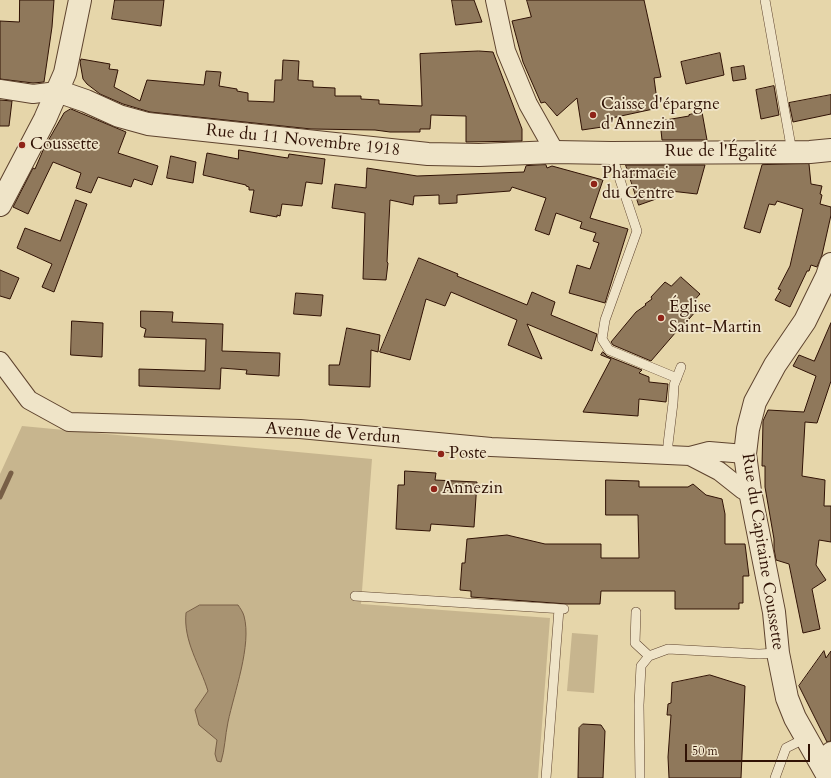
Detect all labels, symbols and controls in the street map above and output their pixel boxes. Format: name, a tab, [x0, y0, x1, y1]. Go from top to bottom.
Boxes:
place label: Caisse d'épargne d'Annezin	[601, 95, 720, 135]
marker: Caisse d'épargne d'Annezin	[588, 110, 598, 120]
street label: Rue du 11 Novembre 1918	[205, 121, 401, 161]
place label: Coussette	[30, 135, 99, 155]
marker: Coussette	[17, 140, 27, 150]
street label: Rue de l'Égalité	[665, 142, 777, 162]
place label: Pharmacie du Centre	[602, 164, 677, 204]
marker: Pharmacie du Centre	[589, 179, 599, 189]
place label: Église Saint-Martin	[669, 298, 762, 338]
marker: Église Saint-Martin	[656, 313, 666, 323]
street label: Avenue de Verdun	[265, 419, 401, 449]
place label: Poste	[449, 444, 487, 464]
marker: Poste	[436, 449, 446, 459]
street label: Rue du Capitaine Coussette	[736, 452, 788, 652]
place label: Annezin	[442, 479, 503, 499]
marker: Annezin	[429, 484, 439, 494]
scale bar	[687, 736, 812, 762]
text: 50 m	[692, 743, 718, 759]

